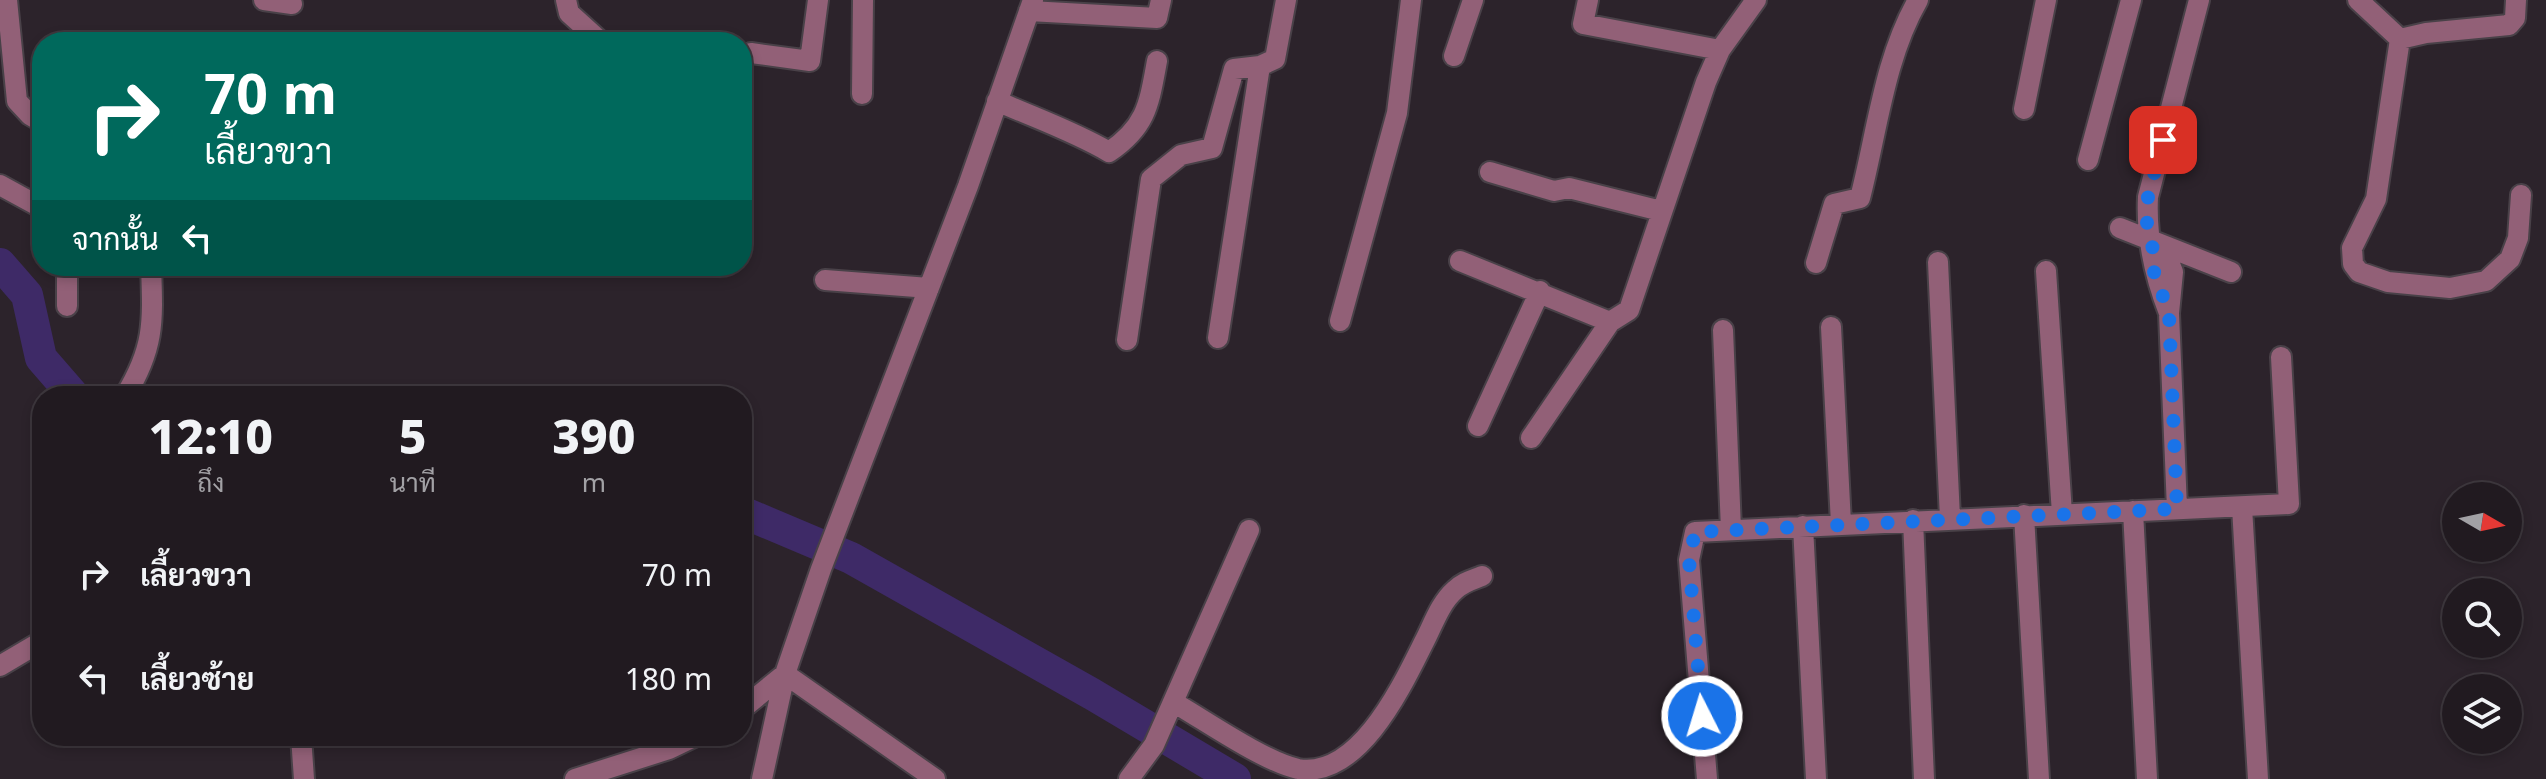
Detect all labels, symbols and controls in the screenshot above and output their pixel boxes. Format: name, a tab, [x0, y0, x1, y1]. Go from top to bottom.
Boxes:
text: 70 m	[204, 54, 337, 130]
icon: right	[72, 64, 176, 168]
pin	[2129, 106, 2197, 174]
icon: arrive	[2141, 118, 2185, 162]
text: เลี้ยวขวา	[204, 126, 332, 175]
icon: left	[175, 216, 219, 260]
text: จากนั้น	[72, 218, 159, 259]
text: 12:10	[148, 403, 273, 468]
text: 5	[399, 403, 427, 468]
text: 390	[552, 403, 636, 468]
text: ถึง	[197, 464, 224, 500]
text: นาที	[390, 464, 436, 500]
text: m	[582, 464, 606, 500]
north arrow	[2442, 482, 2522, 562]
map controls	[2442, 482, 2522, 754]
icon: right	[72, 552, 116, 596]
text: เลี้ยวขวา	[140, 554, 252, 595]
text: 70 m	[642, 554, 712, 595]
button: search	[2442, 578, 2522, 658]
icon: left	[72, 656, 116, 700]
text: เลี้ยวซ้าย	[140, 658, 254, 699]
text: 180 m	[625, 658, 712, 699]
position arrow	[1660, 674, 1744, 758]
button: layers	[2442, 674, 2522, 754]

